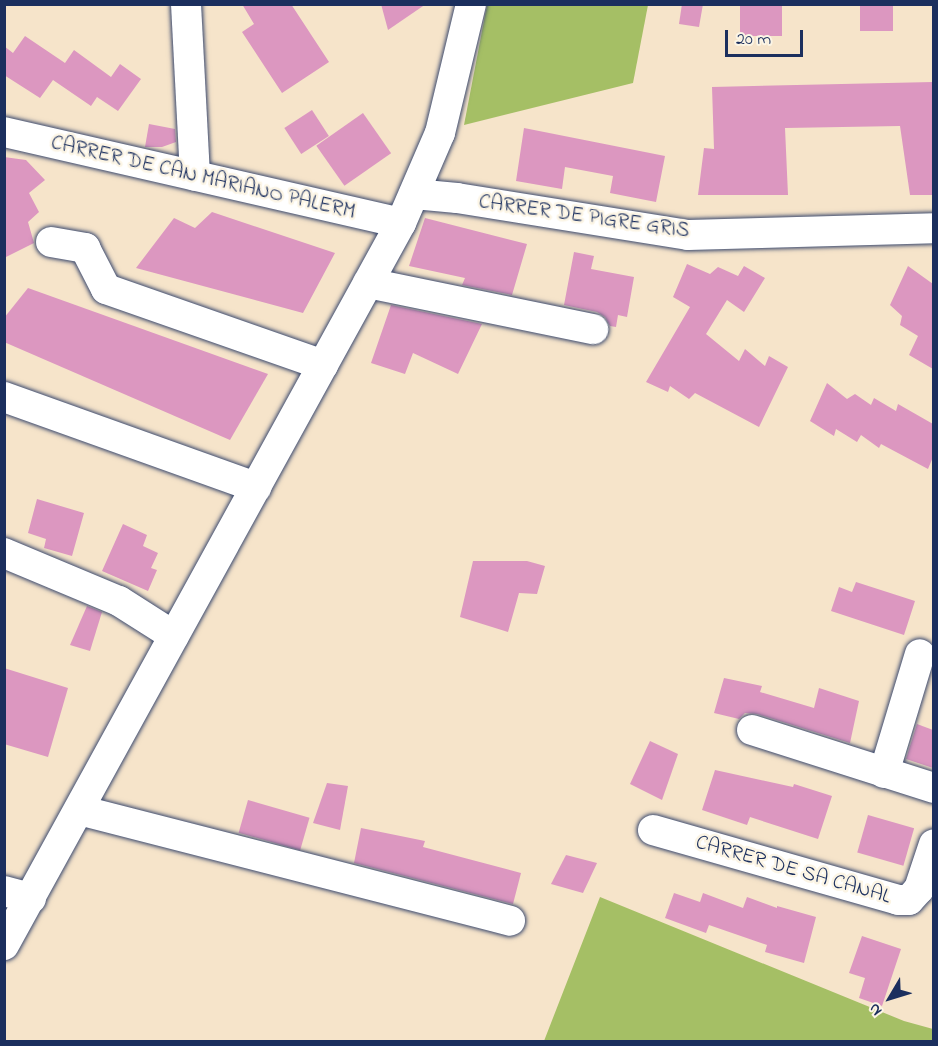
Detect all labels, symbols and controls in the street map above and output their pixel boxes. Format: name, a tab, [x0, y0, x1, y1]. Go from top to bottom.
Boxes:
scale bar	[728, 18, 806, 56]
text: 20 m	[736, 27, 771, 53]
street label: CARRER DE CAN MARIANO PALERM	[48, 131, 358, 225]
street label: CARRER DE PIGRE GRIS	[477, 190, 691, 244]
street label: CARRER DE SA CANAL	[693, 830, 893, 910]
north arrow	[860, 968, 920, 1028]
text: N	[863, 997, 889, 1021]

